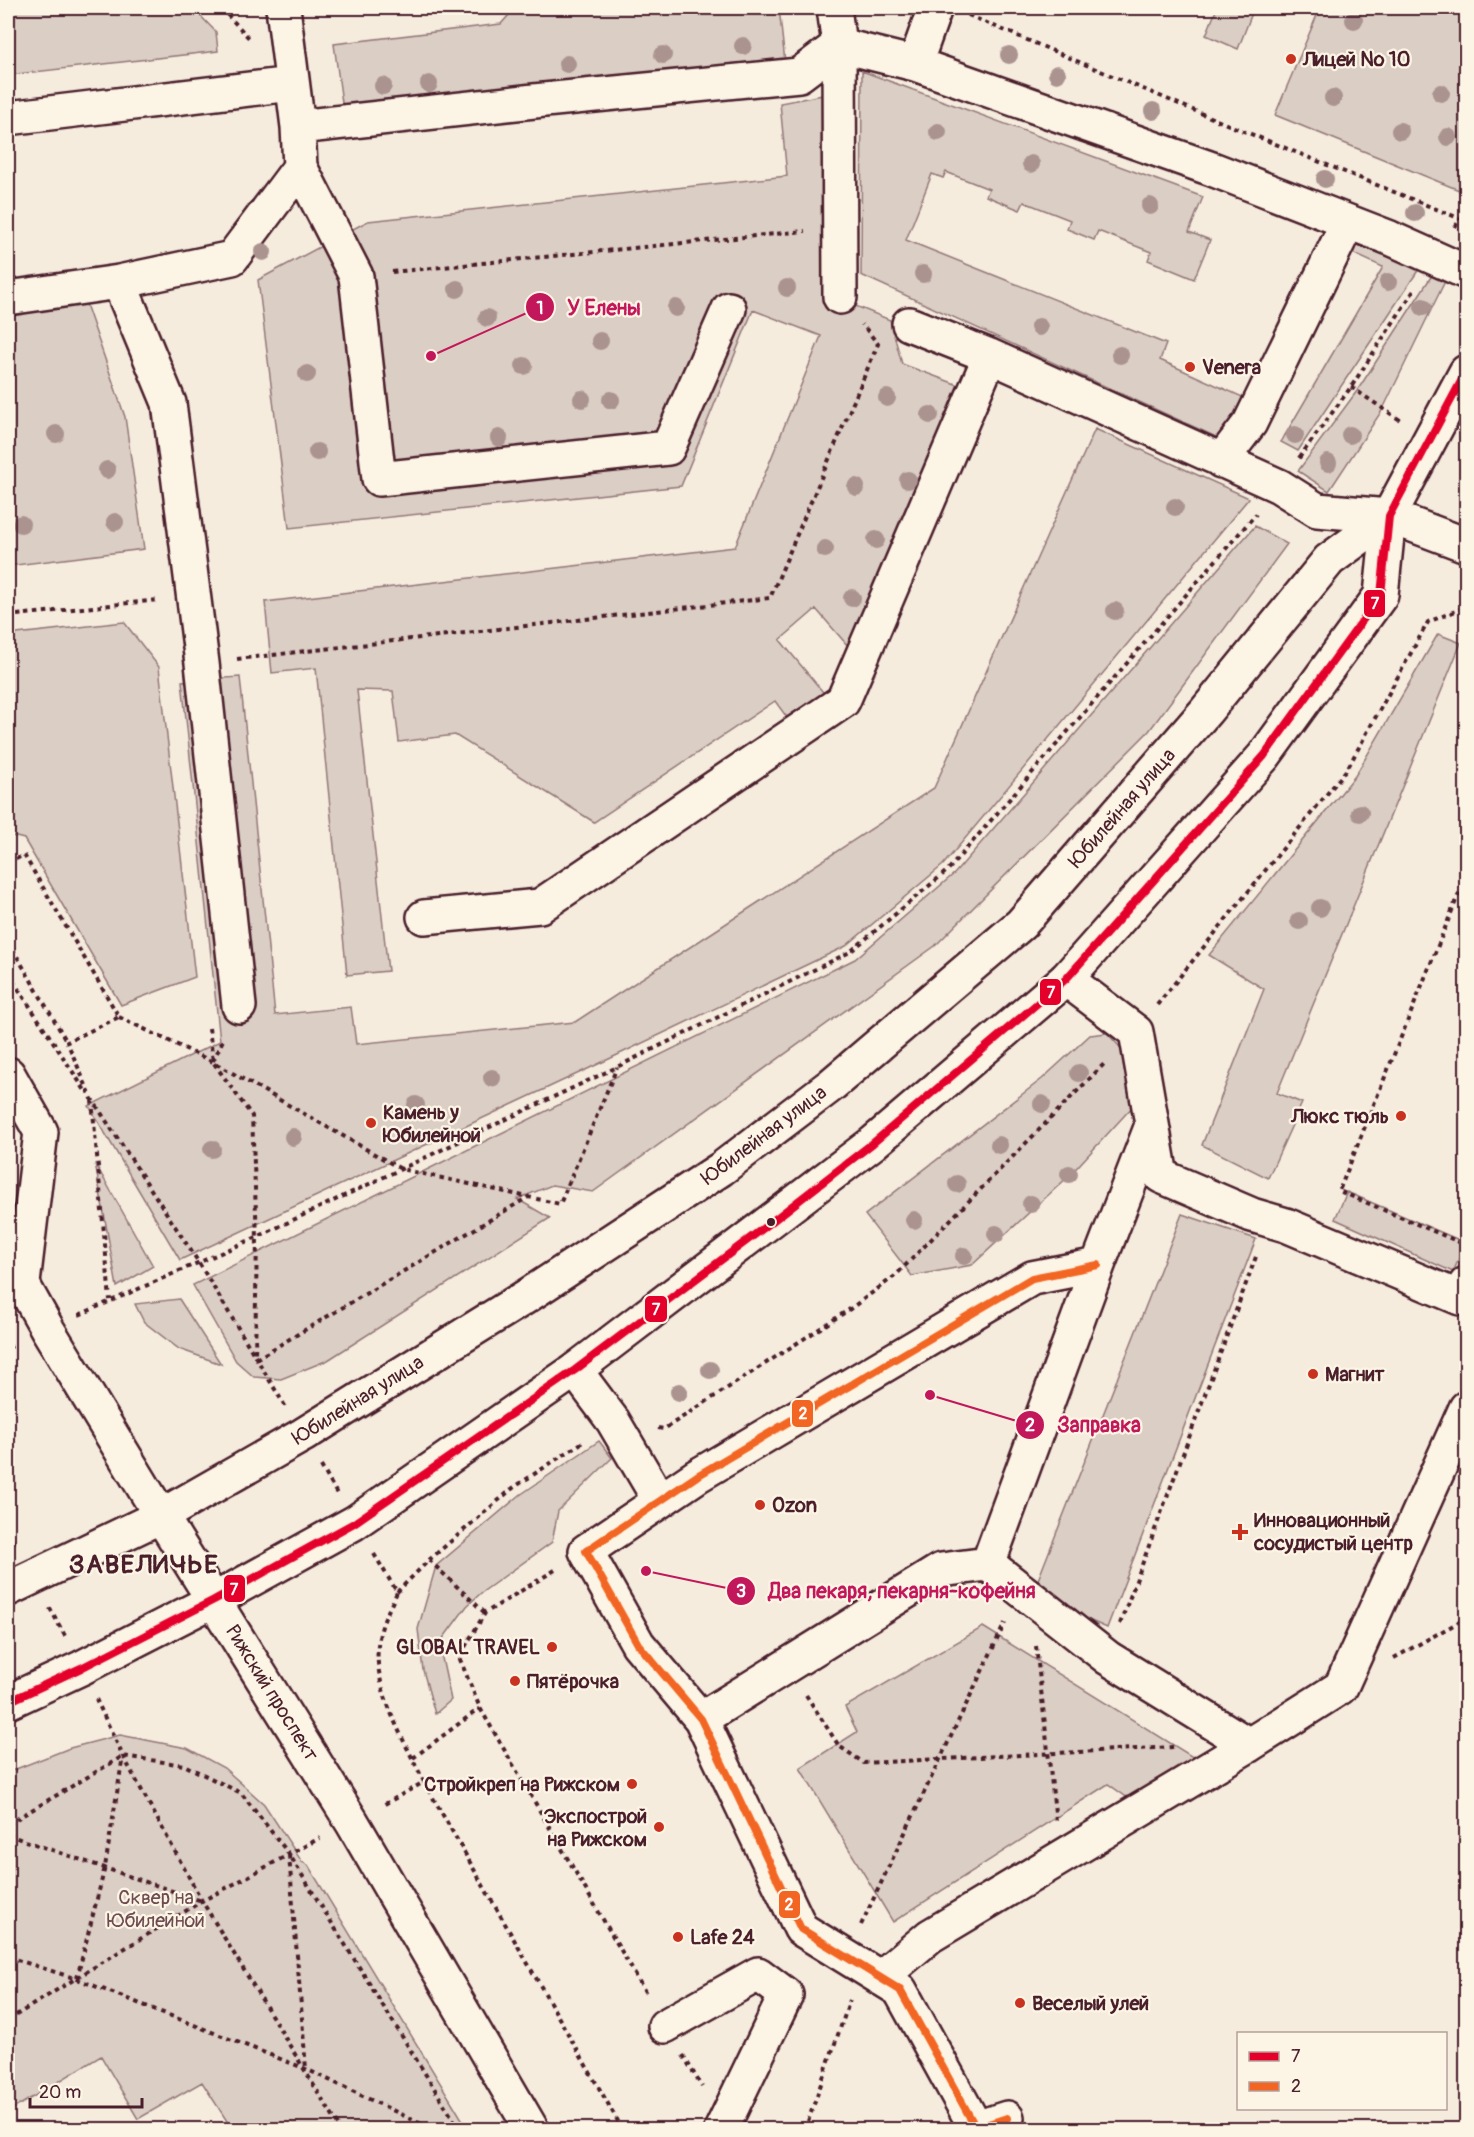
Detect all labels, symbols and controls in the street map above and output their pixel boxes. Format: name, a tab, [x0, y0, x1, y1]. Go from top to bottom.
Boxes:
place label: Лицей № 10	[1302, 47, 1410, 72]
marker: Лицей № 10	[1284, 52, 1298, 66]
callout: У Елены	[525, 288, 653, 327]
text: У Елены	[567, 295, 641, 322]
text: 1	[536, 297, 544, 320]
place label: Venera	[1202, 355, 1261, 380]
marker: Venera	[1183, 360, 1197, 374]
line badge: 7	[1363, 589, 1386, 618]
text: 7	[1371, 594, 1380, 614]
street label: Юбилейная улица	[1063, 743, 1181, 873]
line badge: 7	[1039, 978, 1062, 1006]
text: 7	[1047, 983, 1056, 1003]
street label: Юбилейная улица	[696, 1080, 832, 1190]
place label: Камень у Юбилейной	[382, 1100, 481, 1148]
place label: Люкс тюль	[1290, 1104, 1389, 1129]
marker: Люкс тюль	[1394, 1109, 1408, 1123]
marker: Камень у Юбилейной	[364, 1116, 378, 1130]
unlabelled marker	[765, 1216, 777, 1228]
line badge: 7	[644, 1295, 668, 1323]
text: 7	[652, 1300, 661, 1320]
street label: Юбилейная улица	[288, 1350, 428, 1450]
place label: Магнит	[1325, 1362, 1385, 1387]
marker: Магнит	[1306, 1367, 1320, 1381]
line badge: 2	[791, 1399, 814, 1428]
text: 2	[799, 1404, 808, 1424]
callout: Заправка	[1015, 1405, 1153, 1444]
text: Заправка	[1057, 1412, 1141, 1439]
text: 2	[1025, 1414, 1035, 1437]
place label: Ozon	[772, 1493, 817, 1518]
marker: Ozon	[753, 1498, 767, 1512]
place label: Инновационный сосудистый центр	[1253, 1508, 1413, 1556]
marker: Инновационный сосудистый центр	[1231, 1523, 1249, 1541]
district label: ЗАВЕЛИЧЬЕ	[69, 1549, 219, 1581]
callout: Два пекаря, пекарня-кофейня	[726, 1571, 1048, 1610]
line badge: 7	[223, 1574, 246, 1603]
text: Два пекаря, пекарня-кофейня	[766, 1578, 1036, 1605]
text: 7	[230, 1580, 239, 1600]
text: 3	[736, 1580, 746, 1603]
street label: Рижский проспект	[220, 1620, 324, 1766]
place label: GLOBAL TRAVEL	[396, 1635, 540, 1660]
marker: GLOBAL TRAVEL	[545, 1640, 559, 1654]
place label: Пятёрочка	[527, 1669, 619, 1694]
marker: Пятёрочка	[508, 1674, 522, 1688]
place label: Стройкреп на Рижском	[424, 1772, 620, 1797]
marker: Стройкреп на Рижском	[625, 1777, 639, 1791]
place label: Экспострой на Рижском	[544, 1804, 647, 1852]
marker: Экспострой на Рижском	[652, 1820, 666, 1834]
park label: Сквер на Юбилейной	[107, 1885, 205, 1933]
line badge: 2	[778, 1890, 801, 1919]
text: 2	[785, 1895, 794, 1915]
place label: Lafe 24	[690, 1925, 755, 1950]
marker: Lafe 24	[671, 1930, 685, 1944]
place label: Веселый улей	[1032, 1991, 1149, 2016]
marker: Веселый улей	[1013, 1996, 1027, 2010]
legend	[1237, 2032, 1447, 2110]
text: 7	[1291, 2045, 1301, 2068]
scale bar	[30, 2071, 142, 2109]
text: 2	[1291, 2075, 1301, 2098]
text: 20 m	[39, 2081, 81, 2104]

